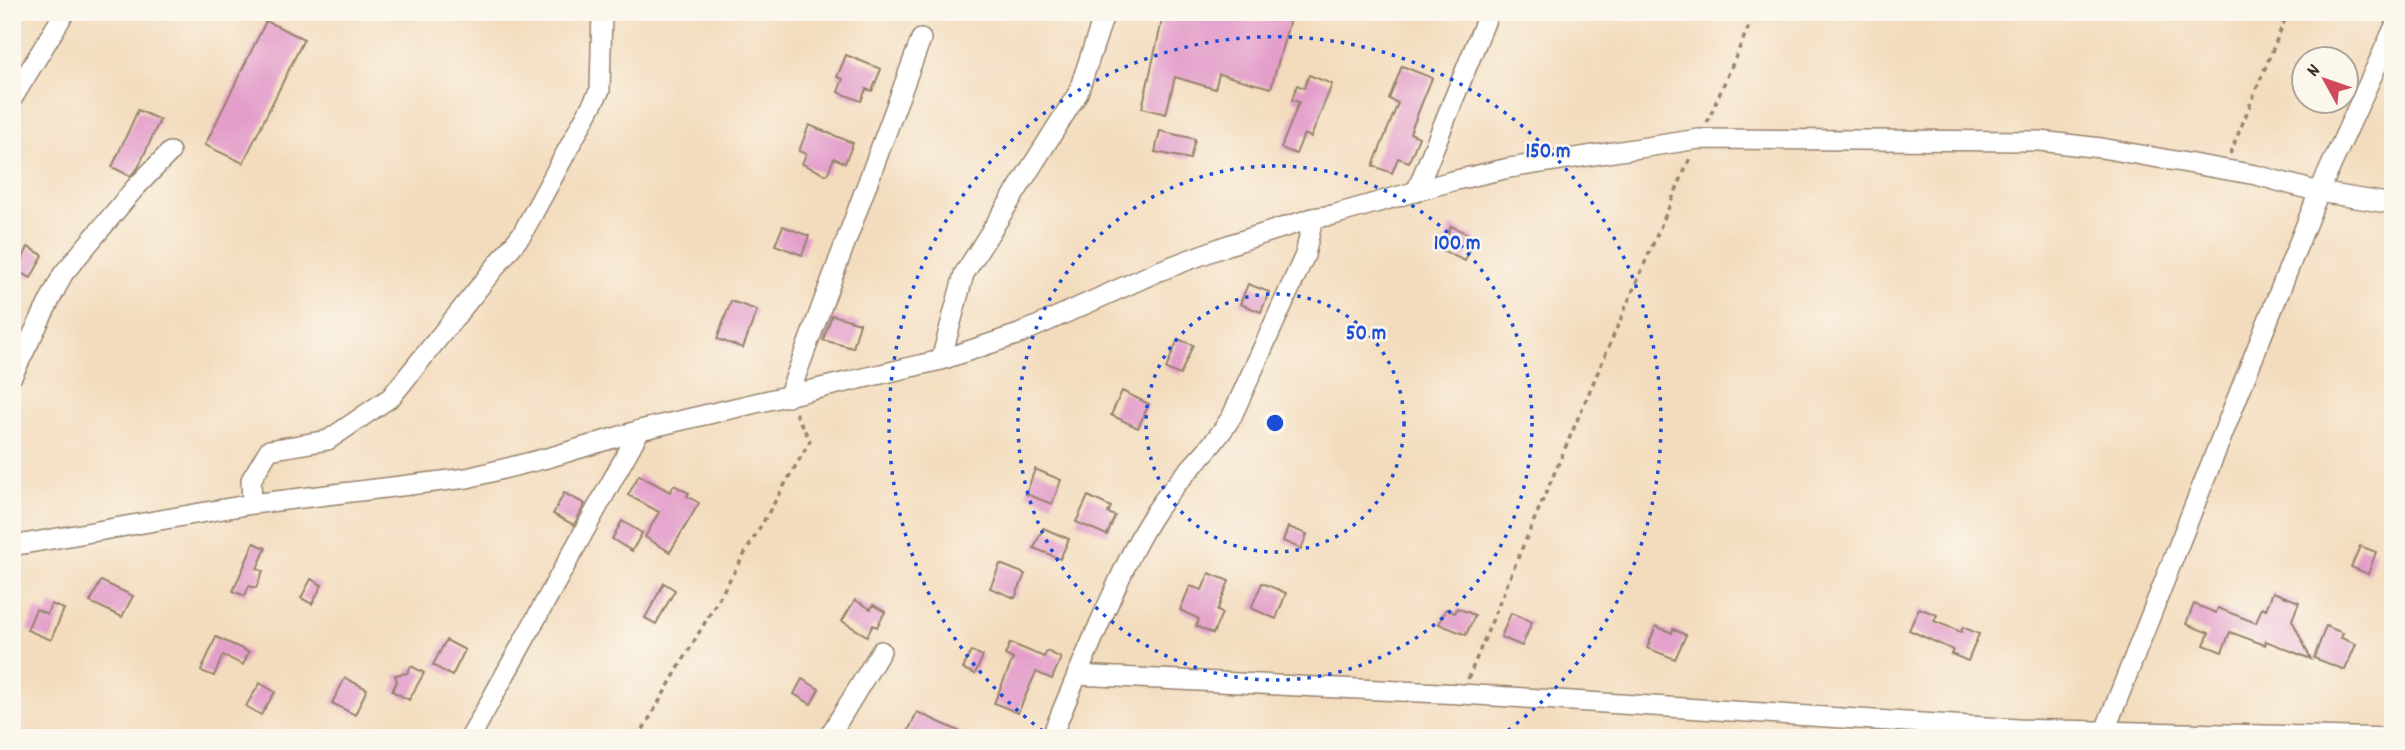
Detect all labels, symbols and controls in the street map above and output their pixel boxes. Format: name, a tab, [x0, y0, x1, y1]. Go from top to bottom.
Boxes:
north arrow	[2290, 46, 2360, 116]
text: N	[2301, 59, 2328, 84]
text: 150 m	[1525, 138, 1571, 168]
text: 100 m	[1434, 230, 1480, 260]
text: 50 m	[1346, 320, 1386, 350]
centre of rings	[1263, 411, 1287, 435]

